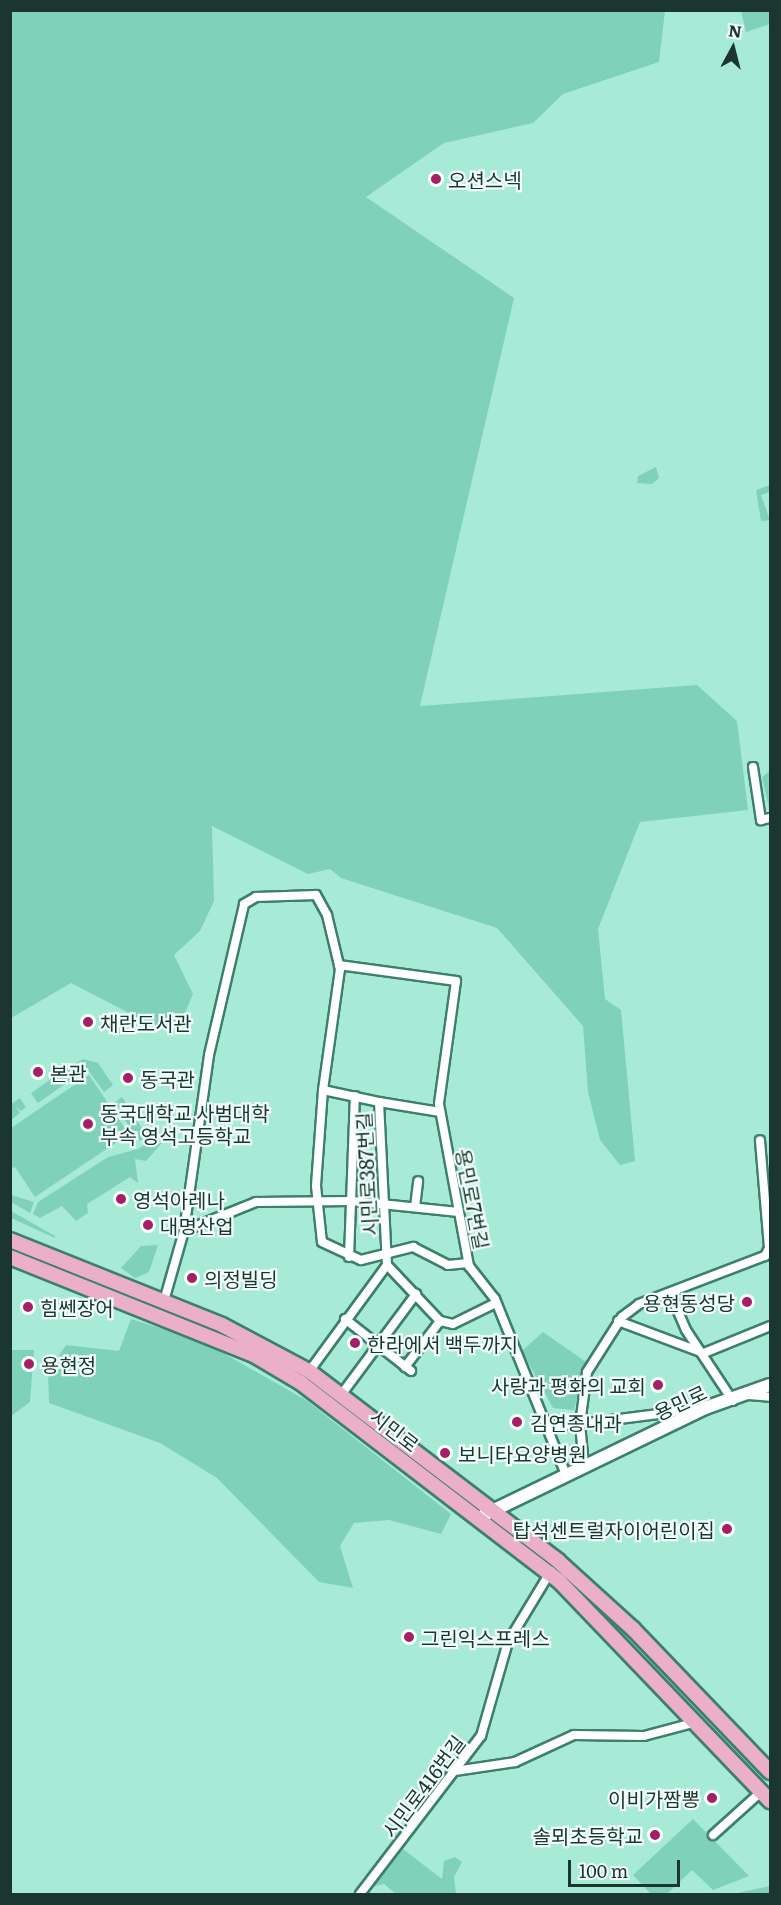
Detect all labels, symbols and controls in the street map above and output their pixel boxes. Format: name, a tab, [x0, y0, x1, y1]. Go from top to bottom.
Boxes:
text: N	[727, 17, 743, 43]
north arrow	[703, 18, 763, 78]
place label: 오션스넥	[448, 167, 522, 191]
marker: 오션스넥	[429, 172, 443, 186]
place label: 채란도서관	[100, 1010, 192, 1034]
marker: 채란도서관	[81, 1015, 95, 1029]
place label: 본관	[50, 1060, 87, 1084]
marker: 본관	[31, 1065, 45, 1079]
place label: 동국관	[140, 1066, 195, 1090]
marker: 동국관	[121, 1071, 135, 1085]
place label: 동국대학교 사범대학 부속 영석고등학교	[100, 1100, 270, 1147]
street label: 시민로387번길	[351, 1112, 381, 1236]
marker: 동국대학교 사범대학 부속 영석고등학교	[81, 1117, 95, 1131]
street label: 용민로7번길	[451, 1147, 495, 1251]
place label: 영석아레나	[133, 1187, 225, 1211]
marker: 영석아레나	[114, 1192, 128, 1206]
place label: 대명산업	[160, 1213, 234, 1237]
marker: 대명산업	[141, 1218, 155, 1232]
place label: 의정빌딩	[204, 1266, 278, 1290]
marker: 의정빌딩	[185, 1271, 199, 1285]
place label: 용현동성당	[643, 1290, 735, 1314]
place label: 힘쎈장어	[40, 1295, 114, 1319]
marker: 용현동성당	[740, 1295, 754, 1309]
marker: 힘쎈장어	[21, 1300, 35, 1314]
place label: 한라에서 백두까지	[367, 1331, 518, 1355]
marker: 한라에서 백두까지	[348, 1336, 362, 1350]
place label: 용현정	[41, 1352, 96, 1376]
marker: 용현정	[22, 1357, 36, 1371]
place label: 사랑과 평화의 교회	[491, 1373, 646, 1397]
marker: 사랑과 평화의 교회	[651, 1378, 665, 1392]
street label: 용민로	[650, 1379, 710, 1425]
street label: 시민로	[366, 1404, 424, 1456]
place label: 김연종내과	[530, 1410, 622, 1434]
marker: 김연종내과	[508, 1413, 526, 1431]
place label: 보니타요양병원	[458, 1441, 587, 1465]
marker: 보니타요양병원	[436, 1444, 454, 1462]
place label: 탑석센트럴자이어린이집	[513, 1517, 715, 1541]
marker: 탑석센트럴자이어린이집	[720, 1522, 734, 1536]
place label: 그린익스프레스	[421, 1625, 550, 1649]
marker: 그린익스프레스	[402, 1630, 416, 1644]
street label: 시민로416번길	[377, 1730, 469, 1842]
place label: 이비가짬뽕	[608, 1786, 700, 1810]
marker: 이비가짬뽕	[705, 1791, 719, 1805]
place label: 솔뫼초등학교	[533, 1823, 643, 1847]
marker: 솔뫼초등학교	[648, 1828, 662, 1842]
scale bar	[571, 1848, 684, 1886]
text: 100 m	[579, 1857, 628, 1884]

